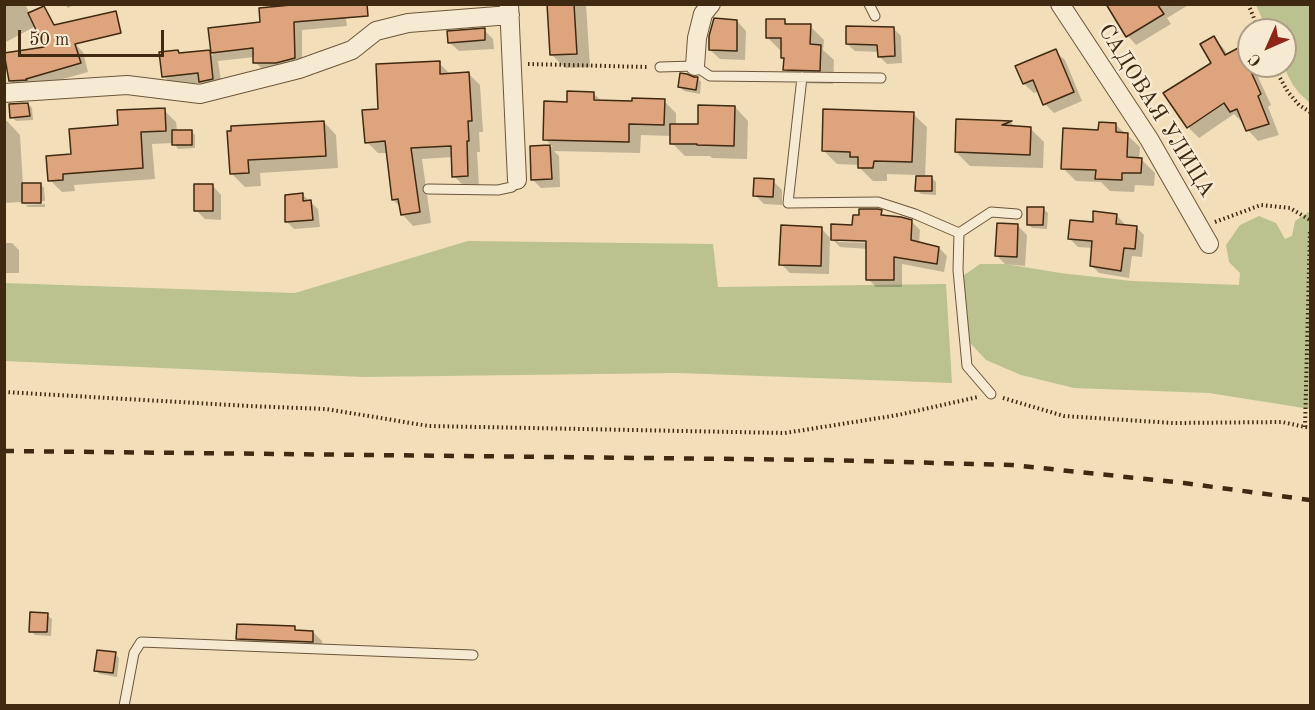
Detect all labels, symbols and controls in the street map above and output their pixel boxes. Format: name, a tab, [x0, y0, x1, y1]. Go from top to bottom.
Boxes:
scale bar	[21, 18, 166, 56]
north arrow	[1237, 18, 1297, 78]
street label: САДОВАЯ УЛИЦА	[1092, 19, 1220, 203]
text: 50 m	[29, 31, 69, 49]
text: С	[1246, 50, 1265, 69]

